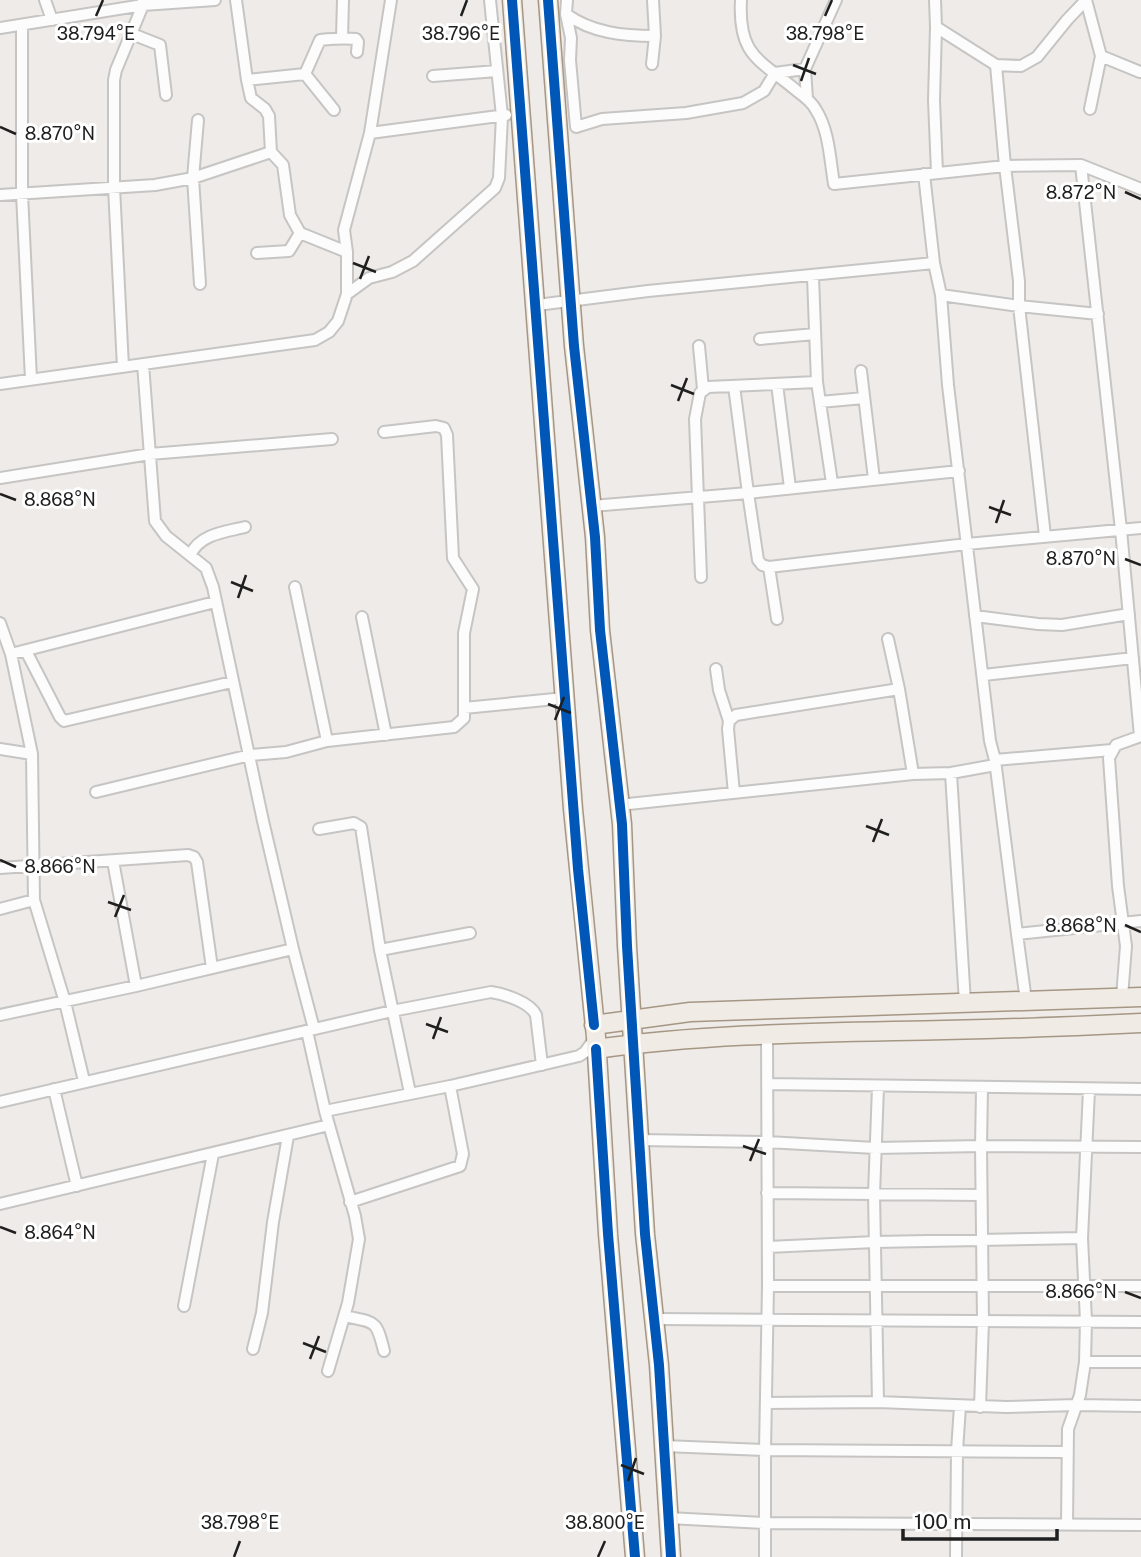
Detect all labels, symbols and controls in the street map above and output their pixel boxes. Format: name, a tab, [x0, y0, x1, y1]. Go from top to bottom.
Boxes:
text: 38.794°E	[57, 23, 135, 44]
text: 38.796°E	[422, 23, 500, 44]
text: 38.798°E	[786, 23, 864, 44]
text: 8.870°N	[25, 123, 95, 144]
text: 8.872°N	[1046, 182, 1116, 203]
text: 8.868°N	[24, 489, 96, 510]
text: 8.870°N	[1046, 548, 1116, 569]
text: 8.866°N	[24, 856, 96, 877]
text: 8.868°N	[1045, 915, 1117, 936]
text: 8.864°N	[24, 1222, 96, 1243]
text: 8.866°N	[1045, 1281, 1117, 1302]
scale bar	[903, 1498, 1057, 1542]
text: 100 m	[914, 1509, 971, 1534]
text: 38.798°E	[201, 1512, 279, 1533]
text: 38.800°E	[565, 1512, 645, 1533]

